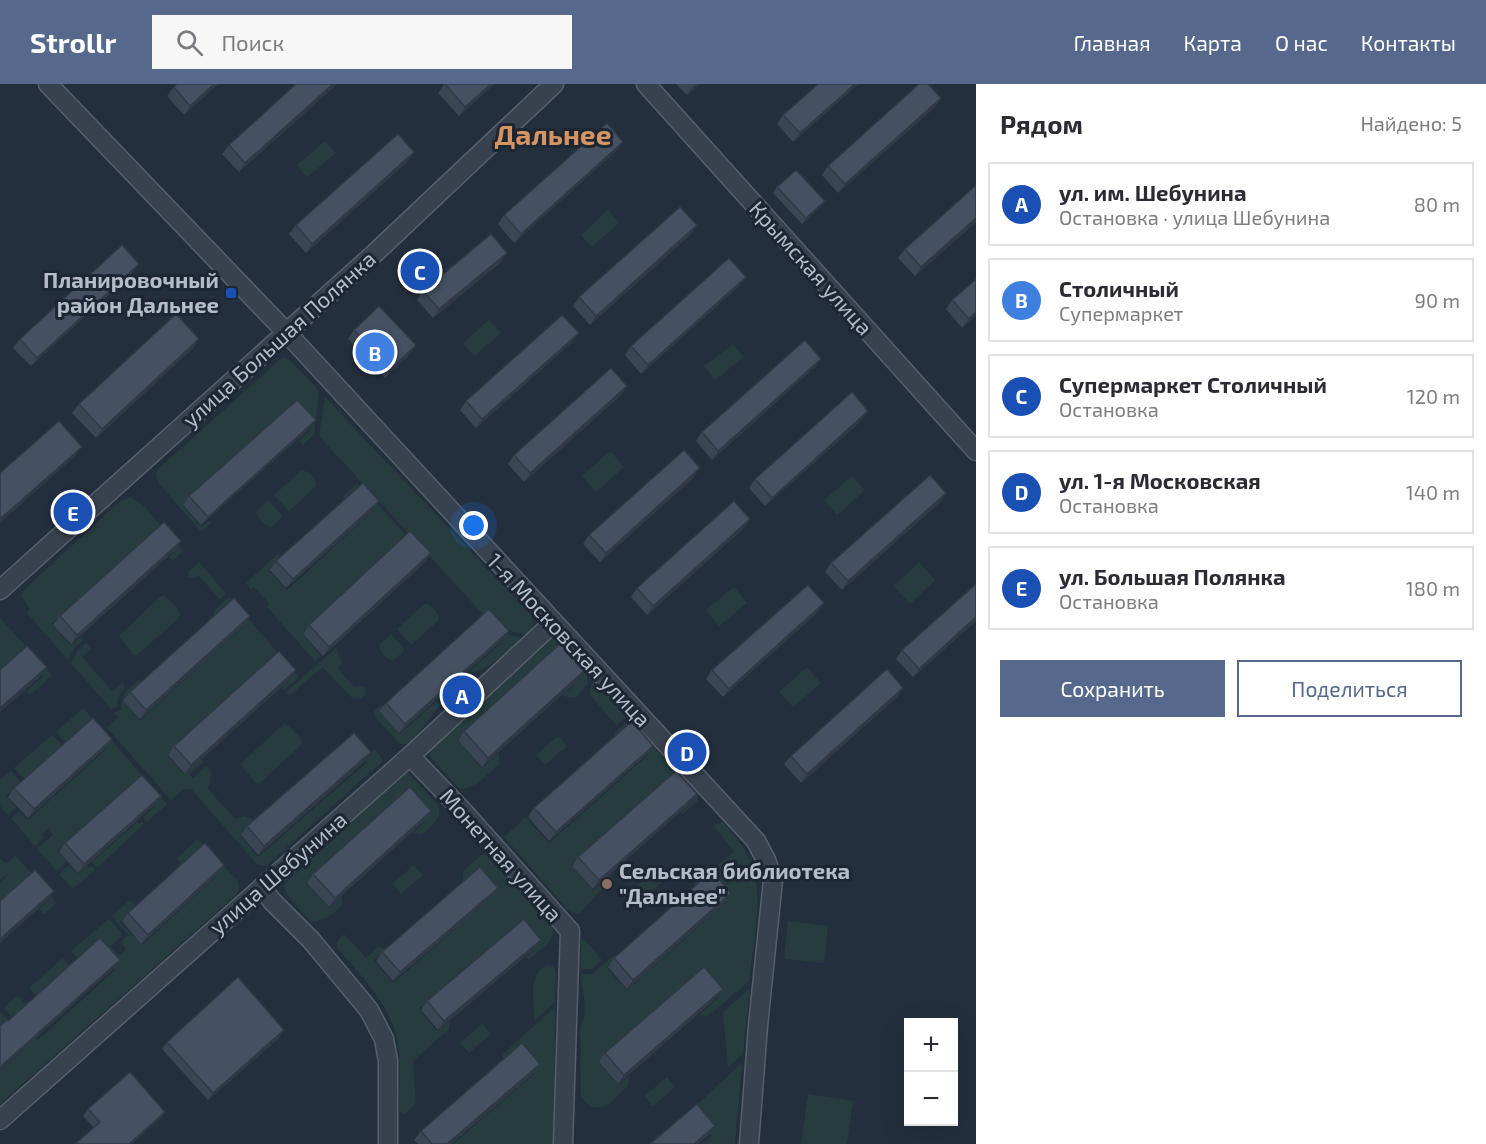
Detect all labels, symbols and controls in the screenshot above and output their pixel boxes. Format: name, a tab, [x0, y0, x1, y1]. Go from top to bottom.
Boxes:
search box	[152, 15, 572, 69]
text: Strollr	[30, 25, 116, 59]
icon: search	[173, 26, 206, 59]
text: Поиск	[221, 29, 284, 55]
text: Главная	[1074, 30, 1151, 55]
text: Карта	[1184, 30, 1242, 55]
text: О нас	[1275, 30, 1328, 55]
text: Контакты	[1361, 30, 1456, 55]
text: Рядом	[1000, 108, 1083, 139]
text: Найдено: 5	[1360, 111, 1462, 135]
district label: Дальнее	[495, 117, 612, 151]
text: ул. им. Шебунина	[1059, 179, 1247, 205]
text: A	[1015, 192, 1028, 216]
text: 80 m	[1414, 192, 1460, 216]
street label: Крымская улица	[744, 195, 879, 340]
text: Остановка · улица Шебунина	[1059, 205, 1330, 229]
street label: улица Большая Полянка	[177, 245, 381, 432]
pin: C	[400, 248, 440, 294]
place label: Планировочный район Дальнее	[43, 266, 219, 317]
text: Столичный	[1059, 275, 1179, 301]
marker: Планировочный район Дальнее	[224, 286, 238, 300]
text: B	[1015, 288, 1028, 312]
text: 90 m	[1415, 288, 1460, 312]
text: Супермаркет	[1059, 301, 1183, 325]
pin: B	[356, 330, 394, 374]
text: Супермаркет Столичный	[1059, 371, 1327, 397]
text: C	[1016, 384, 1027, 408]
text: 120 m	[1407, 384, 1460, 408]
text: Остановка	[1059, 397, 1159, 421]
text: ул. 1-я Московская	[1059, 467, 1261, 493]
text: D	[1015, 480, 1028, 504]
text: 140 m	[1406, 480, 1460, 504]
pin: E	[54, 490, 92, 534]
text: Остановка	[1059, 493, 1159, 517]
your location	[459, 511, 488, 540]
street label: 1-я Московская улица	[482, 547, 657, 732]
text: ул. Большая Полянка	[1059, 563, 1286, 589]
text: E	[1016, 576, 1027, 600]
text: 180 m	[1406, 576, 1460, 600]
text: Остановка	[1059, 589, 1159, 613]
button: Сохранить	[1000, 660, 1225, 717]
button: Поделиться	[1237, 660, 1462, 717]
pin: A	[442, 672, 482, 718]
pin: D	[668, 730, 706, 774]
street label: Монетная улица	[434, 782, 568, 927]
street label: улица Шебунина	[203, 806, 352, 940]
place label: Сельская библиотека "Дальнее"	[619, 857, 850, 908]
marker: Сельская библиотека "Дальнее"	[600, 877, 614, 891]
map controls	[904, 1018, 958, 1126]
button: +	[904, 1018, 958, 1072]
button: −	[904, 1072, 958, 1126]

